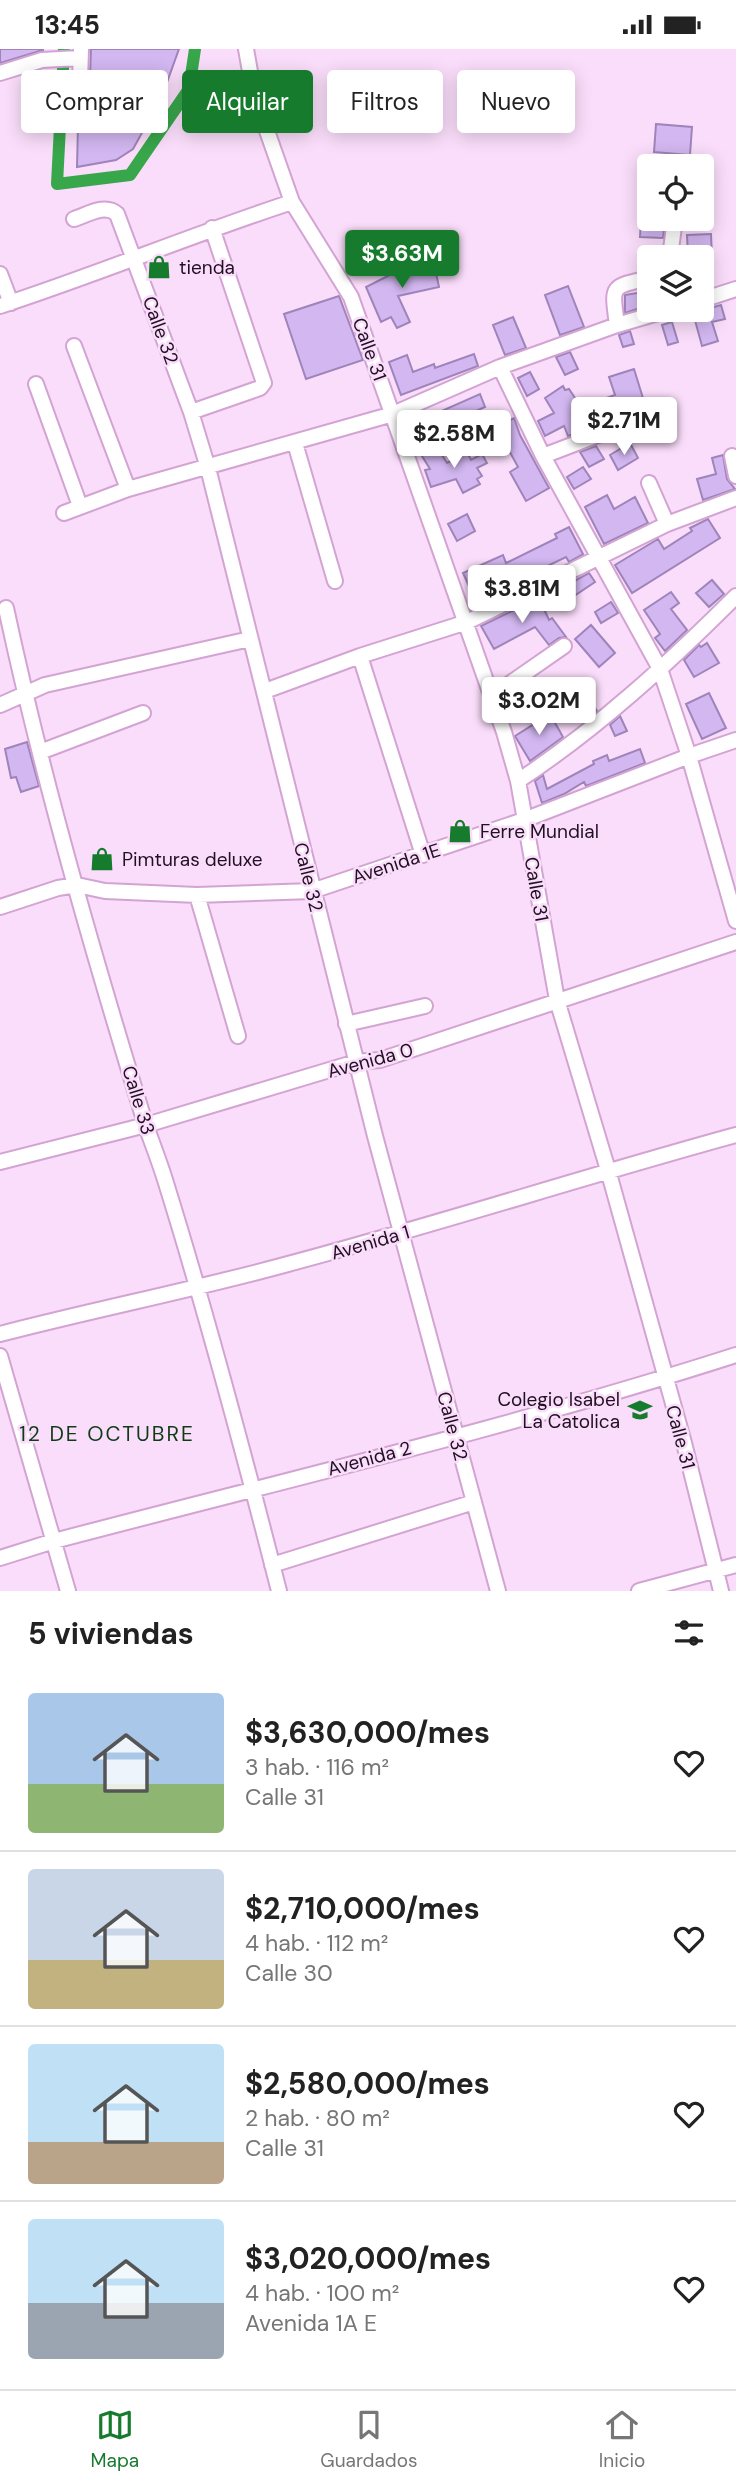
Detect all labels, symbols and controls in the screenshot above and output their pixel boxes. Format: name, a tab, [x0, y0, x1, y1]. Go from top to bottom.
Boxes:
text: 13:45	[35, 8, 100, 42]
chip: Comprar	[21, 70, 168, 133]
chip: Alquilar	[182, 70, 313, 133]
chip: Filtros	[327, 70, 443, 133]
chip: Nuevo	[457, 70, 575, 133]
map controls	[637, 154, 714, 322]
button: locate	[637, 154, 714, 231]
pin: $3.63M	[345, 231, 459, 290]
text: $3.63M	[361, 238, 443, 268]
button: layers	[637, 245, 714, 322]
shop icon: tienda	[145, 253, 173, 281]
place label: tienda	[179, 255, 235, 280]
street label: Calle 32	[137, 293, 184, 368]
street label: Calle 31	[347, 314, 392, 384]
pin: $2.71M	[567, 397, 681, 457]
text: $2.71M	[587, 405, 661, 435]
pin: $2.58M	[397, 411, 511, 470]
text: $2.58M	[413, 418, 495, 448]
pin: $3.81M	[465, 565, 579, 625]
text: $3.81M	[484, 573, 560, 603]
pin: $3.02M	[482, 677, 596, 737]
text: $3.02M	[498, 685, 580, 715]
shop icon: Ferre Mundial	[446, 817, 474, 845]
place label: Ferre Mundial	[480, 819, 599, 844]
street label: Avenida 1E	[349, 837, 443, 889]
street label: Calle 32	[288, 840, 329, 914]
shop icon: Pimturas deluxe	[88, 845, 116, 873]
place label: Pimturas deluxe	[122, 847, 262, 872]
street label: Calle 31	[519, 855, 554, 923]
street label: Avenida 0	[325, 1037, 416, 1084]
street label: Calle 33	[116, 1063, 161, 1138]
street label: Avenida 1	[328, 1219, 412, 1266]
place label: Colegio Isabel La Catolica	[497, 1387, 620, 1434]
street label: Calle 32	[431, 1389, 474, 1463]
school or university icon: Colegio Isabel La Catolica	[626, 1396, 654, 1424]
street label: Calle 31	[660, 1402, 701, 1472]
district label: 12 DE OCTUBRE	[19, 1420, 195, 1448]
street label: Avenida 2	[325, 1435, 414, 1482]
text: 5 viviendas	[28, 1614, 194, 1653]
icon: filters	[670, 1614, 708, 1652]
text: $3,630,000/mes	[245, 1713, 490, 1752]
icon: home	[84, 1721, 168, 1805]
icon: heart	[670, 1744, 708, 1782]
text: 3 hab. · 116 m²	[245, 1752, 389, 1782]
text: Calle 31	[245, 1782, 324, 1812]
text: $2,710,000/mes	[245, 1889, 480, 1928]
icon: home	[84, 1897, 168, 1981]
icon: heart	[670, 1920, 708, 1958]
text: 4 hab. · 112 m²	[245, 1928, 388, 1958]
text: Calle 30	[245, 1958, 333, 1988]
text: $2,580,000/mes	[245, 2064, 490, 2103]
icon: home	[84, 2072, 168, 2156]
icon: heart	[670, 2095, 708, 2133]
text: 2 hab. · 80 m²	[245, 2103, 390, 2133]
text: Calle 31	[245, 2133, 324, 2163]
text: $3,020,000/mes	[245, 2239, 491, 2278]
icon: home	[84, 2247, 168, 2331]
icon: heart	[670, 2270, 708, 2308]
text: 4 hab. · 100 m²	[245, 2278, 399, 2308]
text: Avenida 1A E	[245, 2308, 377, 2338]
tab: Mapa	[91, 2406, 139, 2473]
tab: Guardados	[320, 2406, 418, 2473]
tab: Inicio	[599, 2406, 645, 2473]

